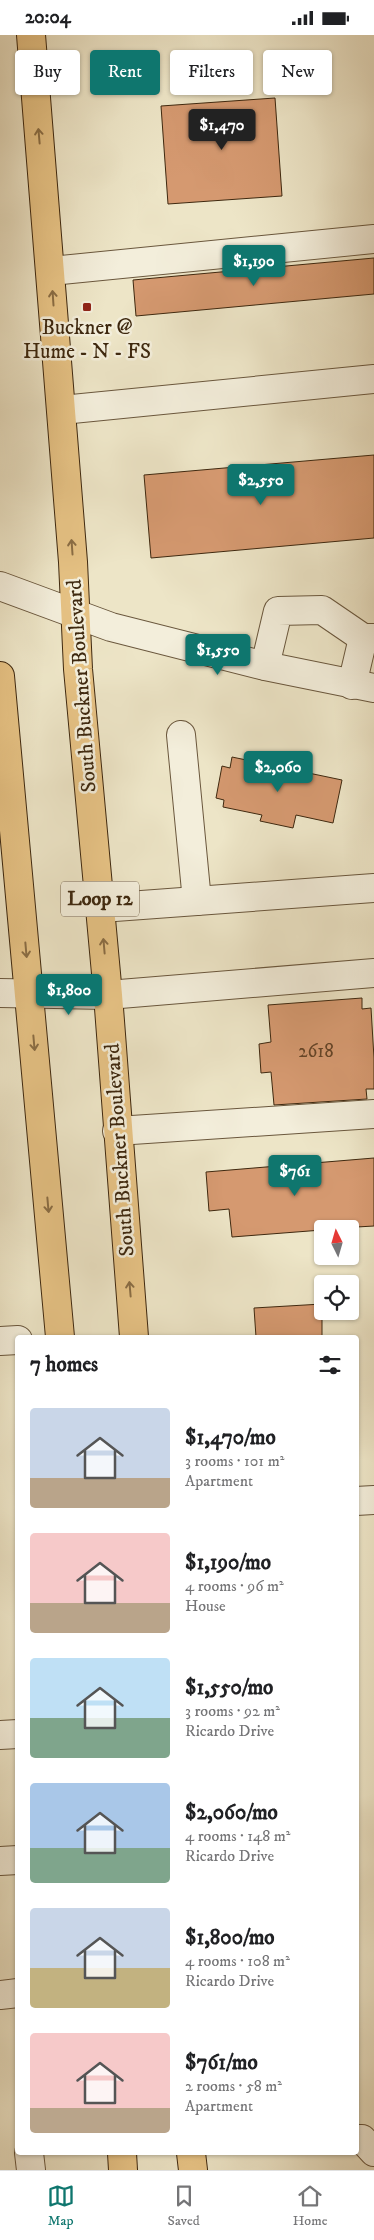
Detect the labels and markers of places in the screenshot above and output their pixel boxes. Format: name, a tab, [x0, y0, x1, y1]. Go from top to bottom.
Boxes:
pin: $1,470	[181, 109, 263, 151]
pin: $1,190	[213, 245, 295, 287]
marker: Buckner @ Hume - N - FS	[81, 301, 93, 313]
place label: Buckner @ Hume - N - FS	[23, 315, 151, 365]
pin: $2,550	[220, 463, 302, 506]
pin: $1,550	[177, 633, 259, 676]
pin: $2,060	[237, 751, 319, 793]
pin: $1,800	[28, 973, 110, 1016]
pin: $761	[265, 1155, 325, 1197]

